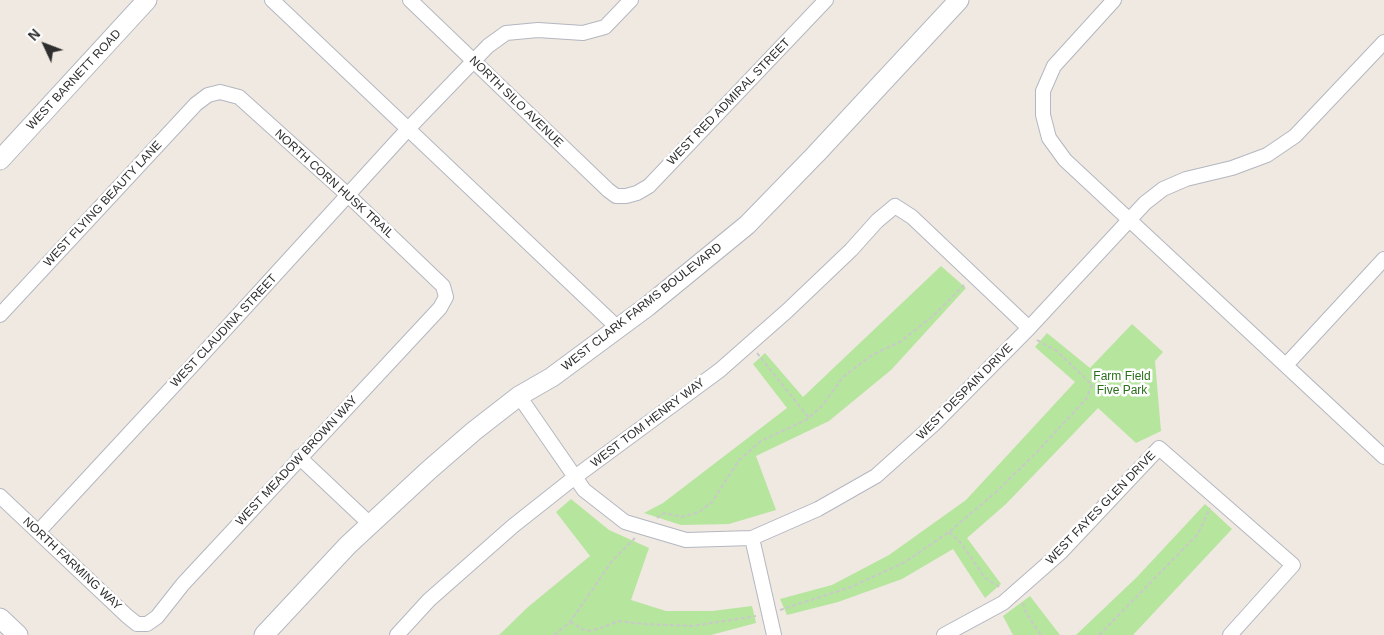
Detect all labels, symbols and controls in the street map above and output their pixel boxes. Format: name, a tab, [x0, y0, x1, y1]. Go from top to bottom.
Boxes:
north arrow	[20, 20, 70, 70]
street label: WEST BARNETT ROAD	[24, 27, 124, 133]
street label: WEST RED ADMIRAL STREET	[665, 36, 793, 168]
street label: NORTH SILO AVENUE	[466, 53, 566, 151]
street label: NORTH CORN HUSK TRAIL	[272, 127, 396, 241]
street label: WEST FLYING BEAUTY LANE	[41, 138, 165, 270]
street label: WEST CLARK FARMS BOULEVARD	[559, 240, 725, 374]
street label: WEST CLAUDINA STREET	[168, 271, 280, 391]
street label: WEST DESPAIN DRIVE	[914, 341, 1016, 443]
park label: Farm Field Five Park	[1093, 370, 1151, 398]
street label: WEST TOM HENRY WAY	[588, 375, 708, 471]
street label: WEST MEADOW BROWN WAY	[233, 393, 361, 529]
street label: WEST FAYES GLEN DRIVE	[1043, 448, 1159, 568]
street label: NORTH FARMING WAY	[20, 514, 124, 614]

